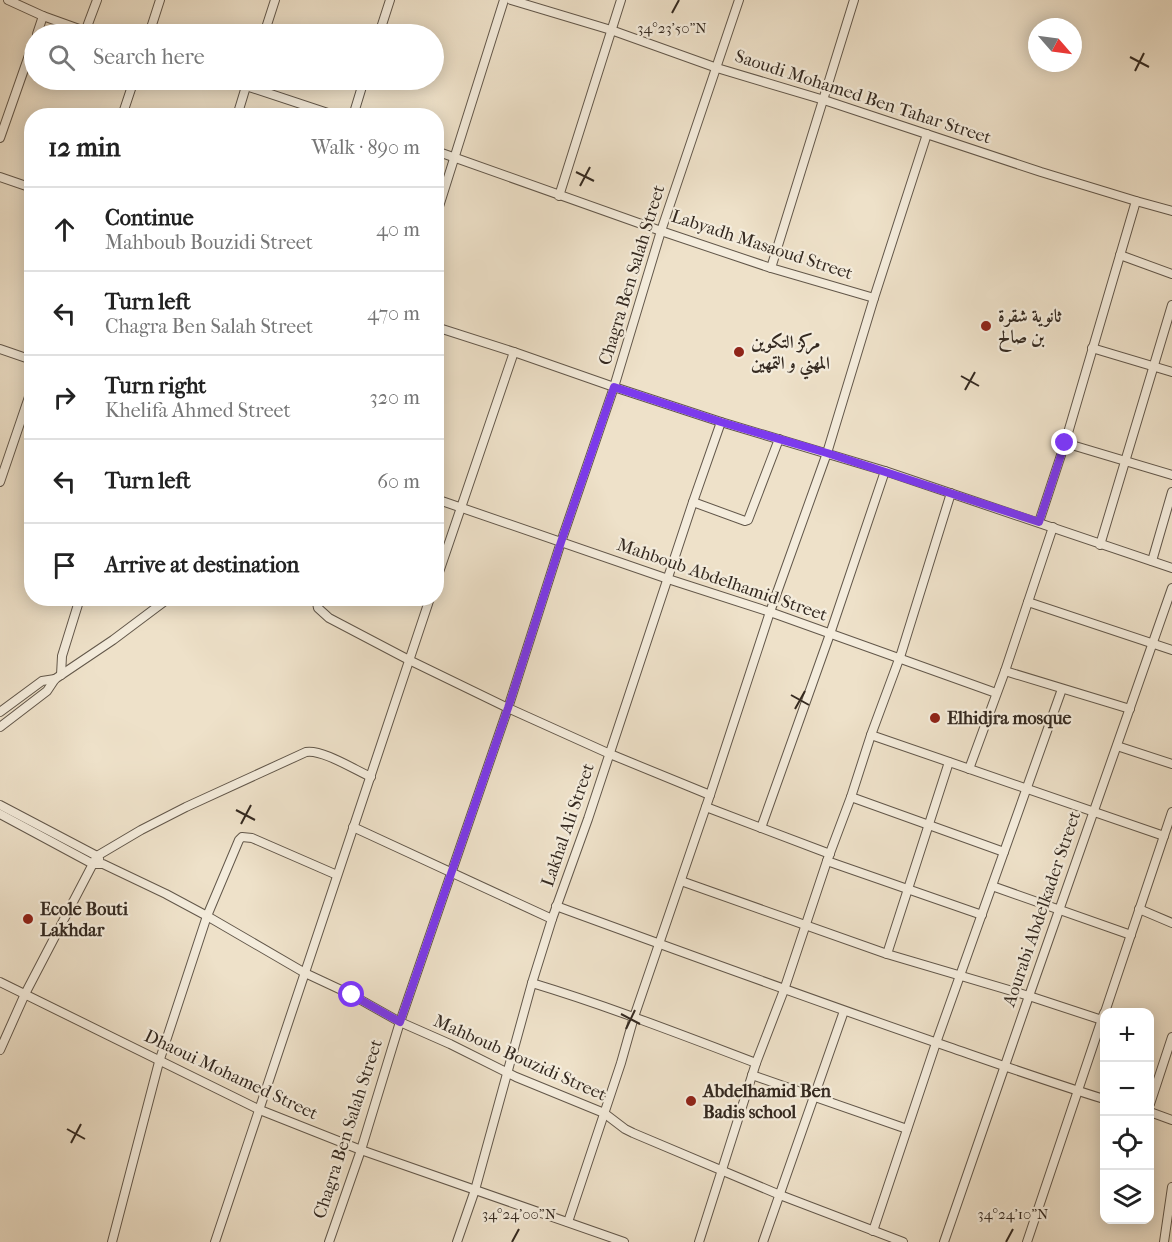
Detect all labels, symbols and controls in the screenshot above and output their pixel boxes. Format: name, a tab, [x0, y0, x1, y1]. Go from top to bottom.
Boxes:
north arrow	[1028, 18, 1082, 72]
text: 34°23'50"N	[637, 19, 707, 37]
search box	[24, 24, 444, 90]
icon: search	[45, 41, 78, 74]
text: Search here	[93, 44, 205, 70]
street label: Saoudi Mohamed Ben Tahar Street	[732, 46, 994, 149]
text: 12 min	[48, 132, 121, 163]
text: Walk · 890 m	[312, 136, 420, 159]
street label: Chagra Ben Salah Street	[595, 182, 670, 368]
text: Continue	[105, 205, 194, 231]
street label: Labyadh Masaoud Street	[669, 206, 856, 284]
icon: ahead	[48, 213, 81, 246]
text: 40 m	[376, 218, 420, 241]
text: Mahboub Bouzidi Street	[105, 231, 313, 254]
text: Turn left	[105, 289, 191, 315]
icon: left	[48, 297, 81, 330]
text: 470 m	[367, 302, 420, 325]
place label: ثانوية شقرة بن صالح	[998, 306, 1062, 352]
text: Chagra Ben Salah Street	[105, 315, 313, 338]
marker: ثانوية شقرة بن صالح	[979, 319, 993, 333]
place label: مركز التكوين المهني و التمهين	[751, 332, 830, 380]
marker: مركز التكوين المهني و التمهين	[732, 345, 746, 359]
text: Turn right	[105, 373, 206, 399]
icon: right	[48, 381, 81, 414]
text: 320 m	[370, 386, 420, 409]
text: Khelifa Ahmed Street	[105, 399, 291, 422]
route end	[1051, 429, 1077, 455]
icon: left	[48, 465, 81, 498]
text: Turn left	[105, 468, 191, 494]
text: 60 m	[377, 470, 420, 493]
street label: Mahboub Abdelhamid Street	[614, 534, 830, 626]
icon: arrive	[48, 549, 81, 582]
text: Arrive at destination	[105, 552, 299, 578]
place label: Elhidjra mosque	[947, 708, 1072, 729]
marker: Elhidjra mosque	[928, 711, 942, 725]
street label: Lakhal Ali Street	[537, 760, 599, 889]
street label: Aourabi Abdelkader Street	[998, 808, 1086, 1010]
place label: Ecole Bouti Lakhdar	[40, 899, 129, 941]
marker: Ecole Bouti Lakhdar	[21, 912, 35, 926]
route start	[338, 981, 364, 1007]
map controls	[1100, 1008, 1154, 1224]
button: +	[1100, 1008, 1154, 1062]
street label: Mahboub Bouzidi Street	[430, 1010, 610, 1106]
street label: Dhaoui Mohamed Street	[141, 1026, 322, 1125]
street label: Chagra Ben Salah Street	[309, 1036, 387, 1221]
button: −	[1100, 1062, 1154, 1116]
place label: Abdelhamid Ben Badis school	[702, 1081, 832, 1123]
marker: Abdelhamid Ben Badis school	[684, 1094, 698, 1108]
button: locate	[1100, 1116, 1154, 1170]
button: layers	[1100, 1170, 1154, 1224]
text: 34°24'00"N	[482, 1205, 557, 1223]
text: 34°24'10"N	[977, 1205, 1049, 1223]

